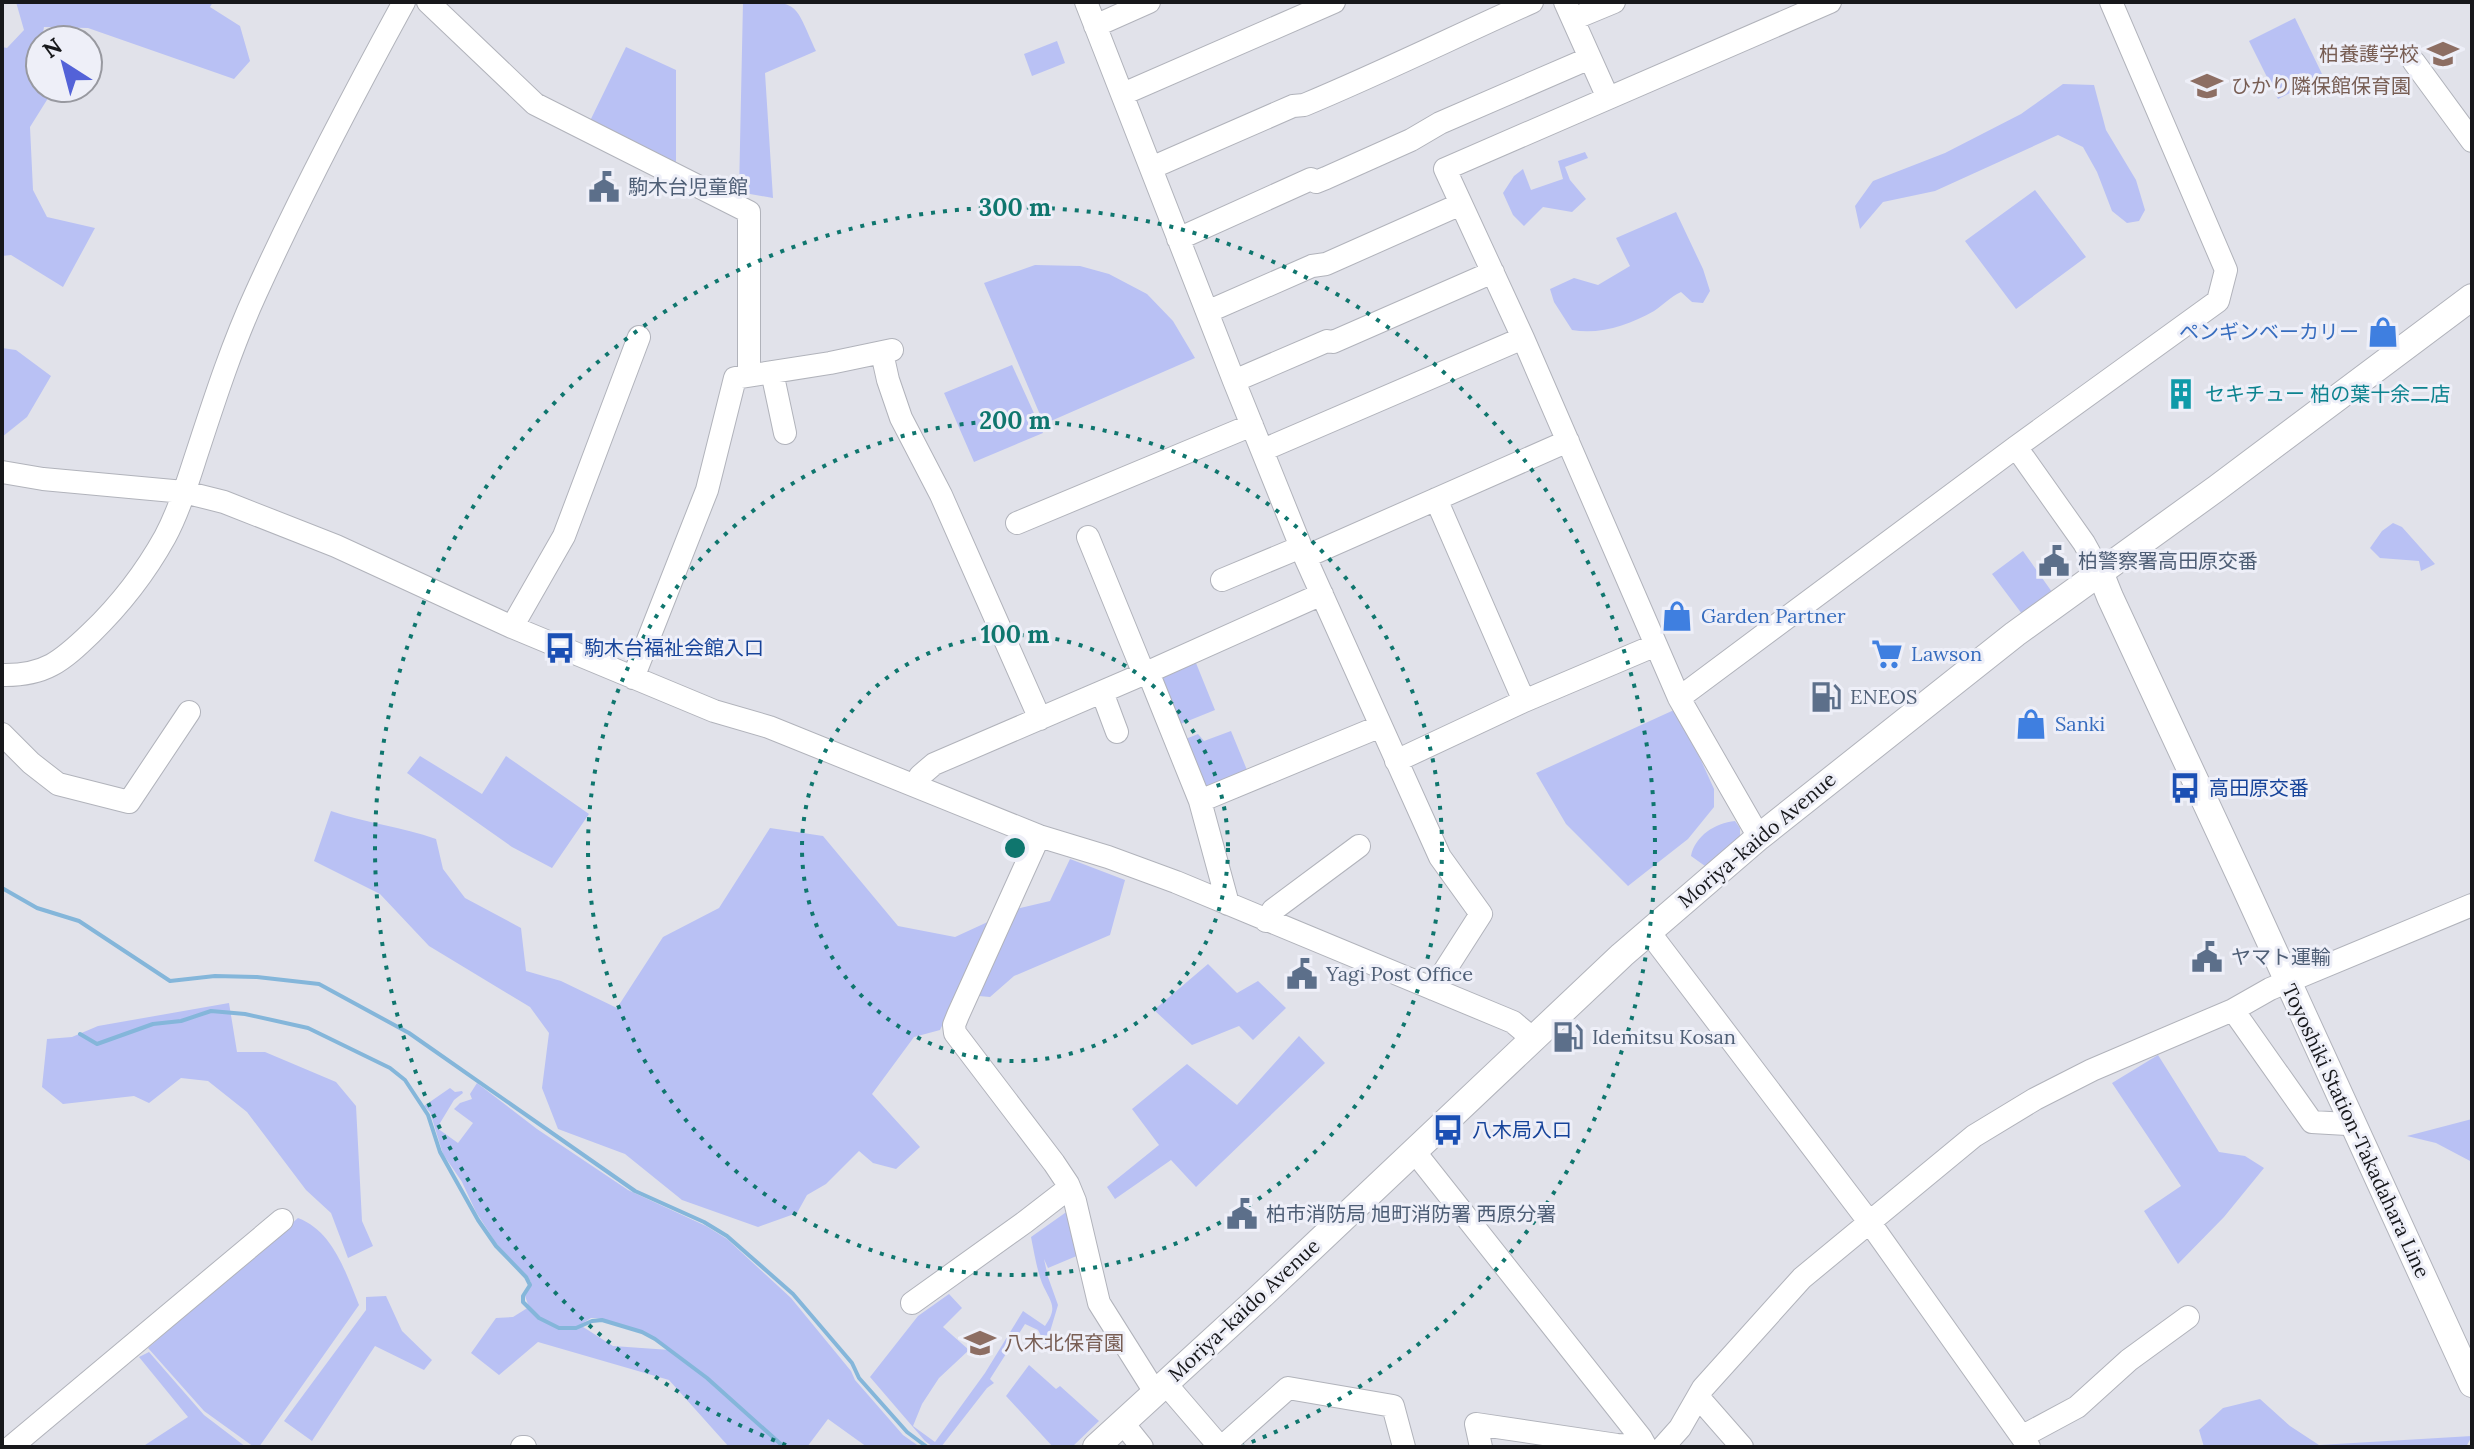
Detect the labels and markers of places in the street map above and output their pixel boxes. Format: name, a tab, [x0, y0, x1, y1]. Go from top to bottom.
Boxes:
school or university icon: 柏養護学校	[2426, 37, 2460, 71]
place label: 柏養護学校	[2319, 41, 2419, 66]
school or university icon: ひかり隣保館保育園	[2190, 69, 2224, 103]
place label: ひかり隣保館保育園	[2231, 73, 2411, 98]
public building icon: 駒木台児童館	[587, 170, 621, 204]
place label: 駒木台児童館	[628, 174, 748, 199]
shop icon: ペンギンベーカリー	[2366, 315, 2400, 349]
place label: ペンギンベーカリー	[2179, 319, 2359, 344]
building icon: セキチュー 柏の葉十余二店	[2164, 377, 2198, 411]
place label: セキチュー 柏の葉十余二店	[2205, 381, 2450, 406]
public building icon: 柏警察署高田原交番	[2037, 544, 2071, 578]
place label: 柏警察署高田原交番	[2078, 548, 2258, 573]
shop icon: Garden Partner	[1660, 599, 1694, 633]
place label: Garden Partner	[1701, 603, 1846, 628]
bus stop icon: 駒木台福祉会館入口	[543, 631, 577, 665]
place label: 駒木台福祉会館入口	[584, 635, 764, 660]
supermarket icon: Lawson	[1870, 637, 1904, 671]
place label: Lawson	[1911, 641, 1982, 666]
fuel station icon: ENEOS	[1809, 680, 1843, 714]
place label: ENEOS	[1850, 684, 1917, 709]
shop icon: Sanki	[2014, 707, 2048, 741]
place label: Sanki	[2055, 711, 2105, 736]
bus stop icon: 高田原交番	[2168, 771, 2202, 805]
place label: 高田原交番	[2209, 775, 2309, 800]
centre of rings	[1001, 834, 1029, 862]
public building icon: ヤマト運輸	[2190, 940, 2224, 974]
place label: ヤマト運輸	[2231, 944, 2331, 969]
public building icon: Yagi Post Office	[1285, 957, 1319, 991]
place label: Yagi Post Office	[1325, 961, 1473, 986]
fuel station icon: Idemitsu Kosan	[1551, 1020, 1585, 1054]
place label: Idemitsu Kosan	[1592, 1024, 1736, 1049]
bus stop icon: 八木局入口	[1431, 1113, 1465, 1147]
place label: 八木局入口	[1472, 1117, 1572, 1142]
public building icon: 柏市消防局 旭町消防署 西原分署	[1225, 1197, 1259, 1231]
place label: 柏市消防局 旭町消防署 西原分署	[1266, 1201, 1557, 1226]
school or university icon: 八木北保育園	[963, 1326, 997, 1360]
place label: 八木北保育園	[1004, 1330, 1124, 1355]

